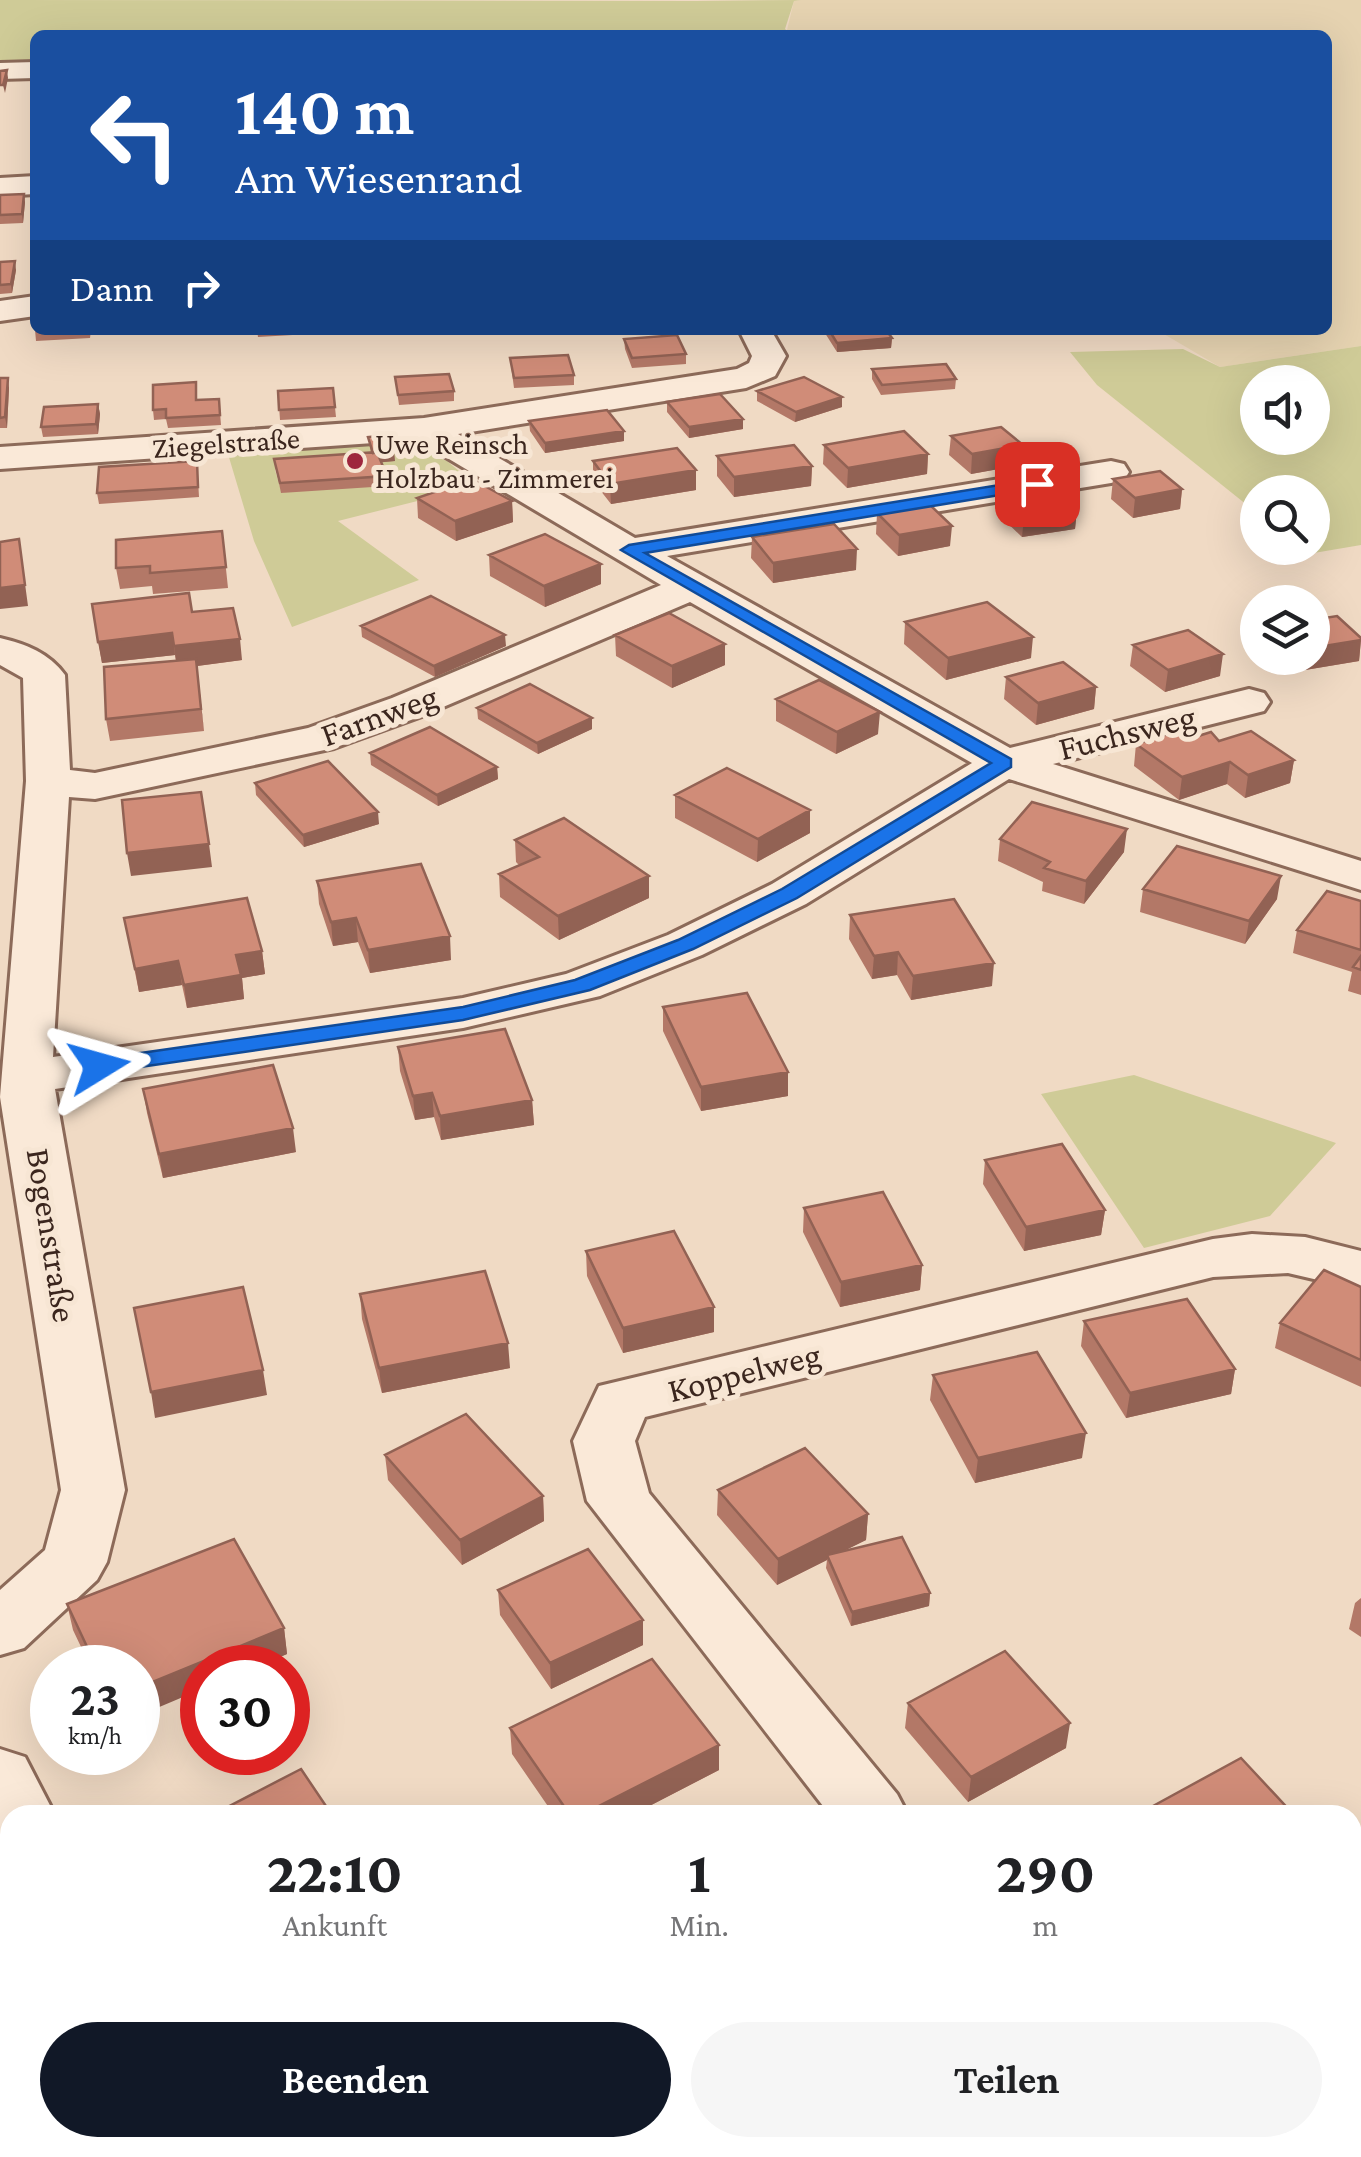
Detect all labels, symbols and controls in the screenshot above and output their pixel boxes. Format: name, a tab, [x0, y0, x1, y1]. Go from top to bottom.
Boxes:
icon: left	[70, 70, 200, 200]
text: 140 m	[235, 71, 414, 149]
text: Am Wiesenrand	[235, 153, 523, 203]
icon: right	[174, 260, 229, 315]
text: Dann	[70, 267, 154, 309]
map controls	[1240, 365, 1330, 675]
button: sound	[1240, 365, 1330, 455]
street label: Ziegelstraße	[151, 421, 301, 465]
place label: Uwe Reinsch Holzbau - Zimmerei	[375, 427, 614, 494]
pin	[995, 442, 1080, 527]
marker: Uwe Reinsch Holzbau - Zimmerei	[344, 450, 366, 472]
icon: arrive	[1010, 457, 1065, 512]
button: search	[1240, 475, 1330, 565]
button: layers	[1240, 585, 1330, 675]
street label: Farnweg	[315, 676, 443, 755]
street label: Fuchsweg	[1055, 697, 1200, 768]
position arrow	[47, 1014, 151, 1118]
street label: Bogenstraße	[19, 1145, 85, 1325]
street label: Koppelweg	[664, 1335, 825, 1410]
speed limit sign: 30	[180, 1645, 310, 1775]
text: 23	[70, 1670, 120, 1726]
text: km/h	[68, 1722, 122, 1749]
text: 22:10	[267, 1838, 403, 1905]
text: 1	[688, 1838, 710, 1905]
text: 290	[996, 1838, 1095, 1905]
text: Ankunft	[282, 1907, 387, 1943]
text: Min.	[669, 1907, 729, 1943]
text: m	[1033, 1907, 1058, 1943]
button: Beenden	[40, 2022, 671, 2137]
button: Teilen	[691, 2022, 1322, 2137]

